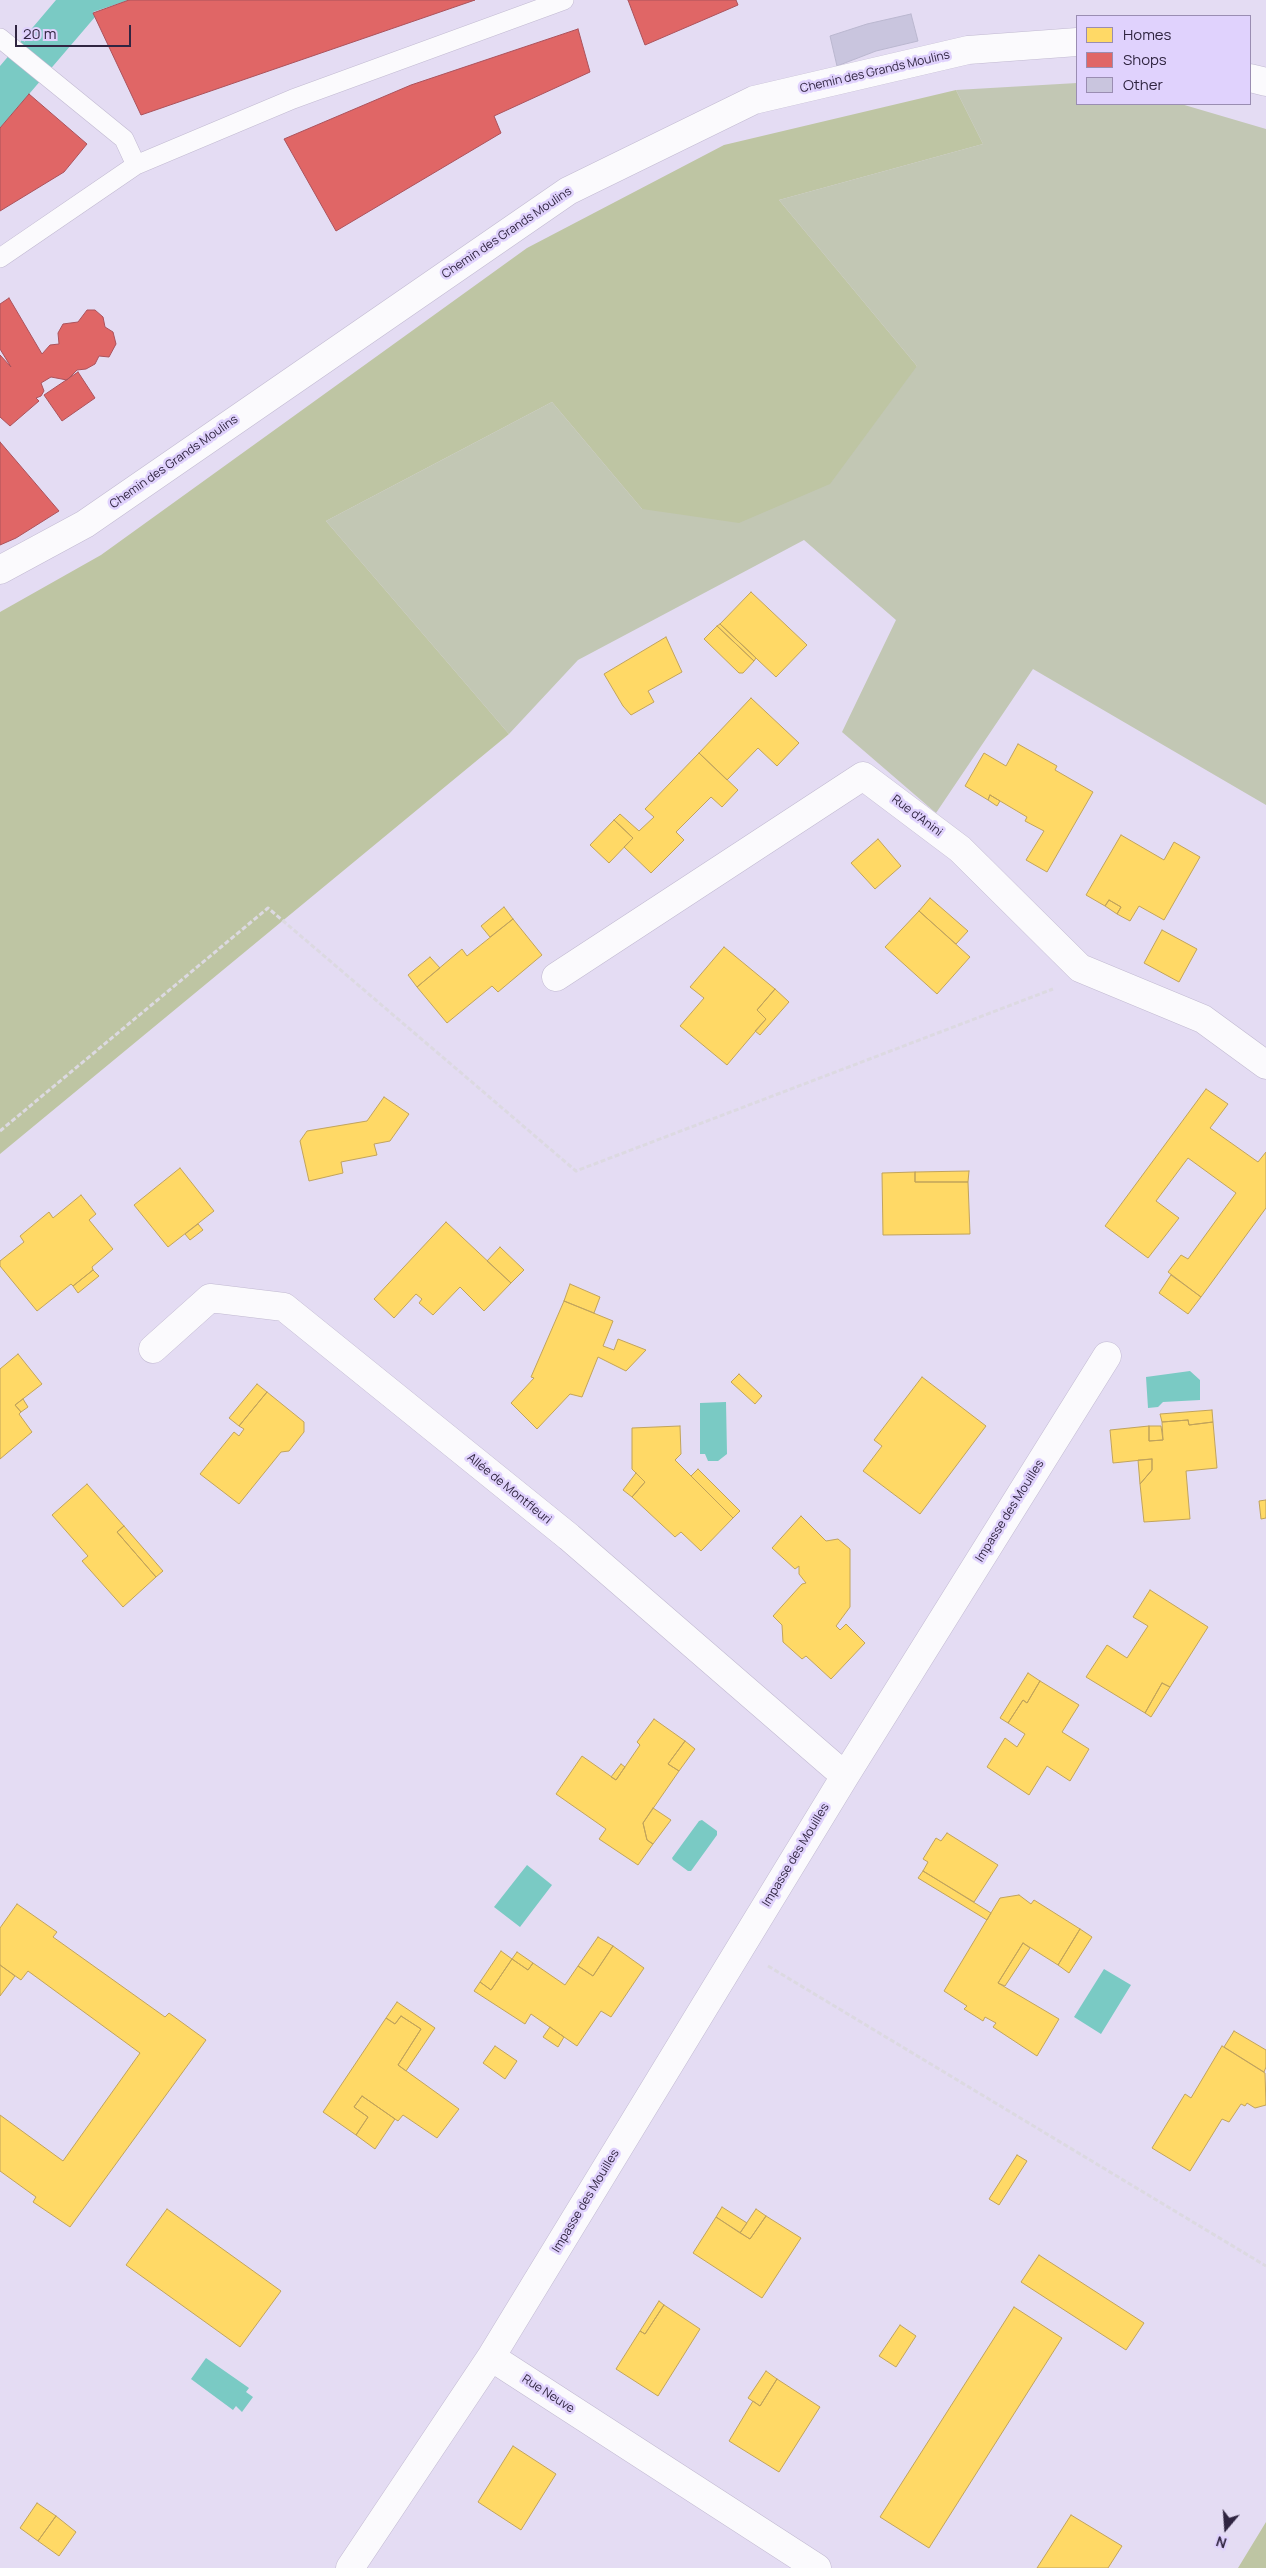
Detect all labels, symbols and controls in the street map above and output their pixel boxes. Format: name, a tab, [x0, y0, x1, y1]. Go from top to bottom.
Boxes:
scale bar	[18, 15, 134, 47]
legend	[1076, 15, 1251, 105]
text: 20 m	[23, 23, 56, 44]
text: Homes	[1123, 24, 1171, 45]
street label: Chemin des Grands Moulins	[799, 48, 951, 96]
text: Shops	[1123, 49, 1167, 70]
text: Other	[1123, 74, 1163, 95]
street label: Chemin des Grands Moulins	[439, 184, 575, 282]
street label: Chemin des Grands Moulins	[107, 412, 241, 512]
street label: Rue d'Anini	[889, 792, 945, 840]
street label: Allée de Montfleuri	[464, 1451, 554, 1527]
street label: Impasse des Mouilles	[973, 1457, 1047, 1565]
street label: Impasse des Mouilles	[760, 1801, 832, 1909]
street label: Impasse des Mouilles	[550, 2147, 622, 2255]
street label: Rue Neuve	[519, 2372, 577, 2416]
north arrow	[1201, 2503, 1251, 2553]
text: N	[1213, 2532, 1229, 2553]

